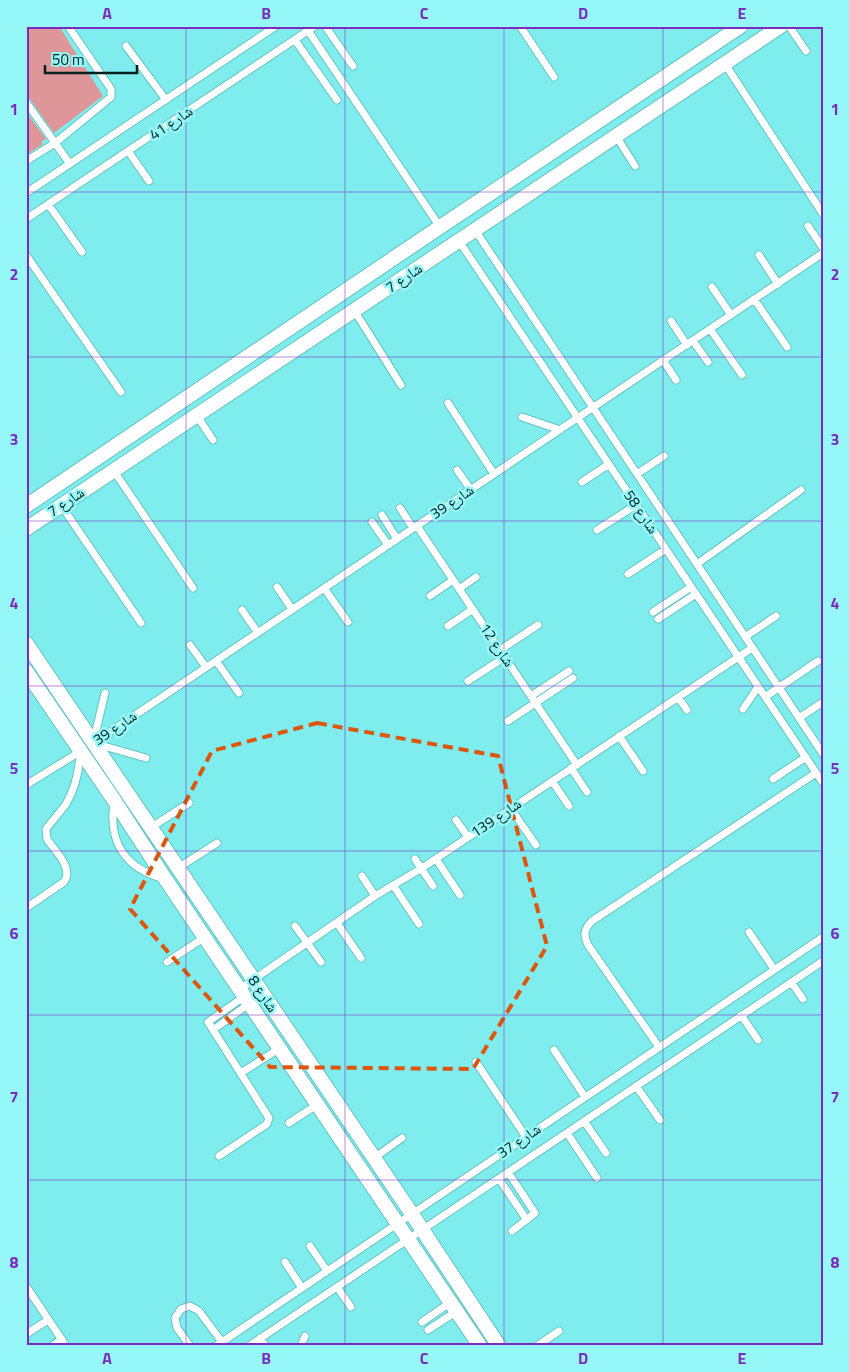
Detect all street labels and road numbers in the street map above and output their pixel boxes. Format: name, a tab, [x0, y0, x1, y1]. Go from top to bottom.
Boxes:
street label: شارع 41	[144, 99, 197, 146]
street label: شارع 7	[381, 257, 427, 298]
street label: شارع 39	[425, 478, 478, 525]
street label: شارع 7	[43, 481, 89, 522]
street label: شارع 58	[618, 485, 665, 538]
street label: شارع 12	[474, 618, 521, 671]
street label: شارع 39	[88, 704, 141, 751]
street label: شارع 139	[466, 792, 526, 843]
street label: شارع 8	[243, 971, 284, 1017]
street label: شارع 37	[492, 1117, 545, 1164]

